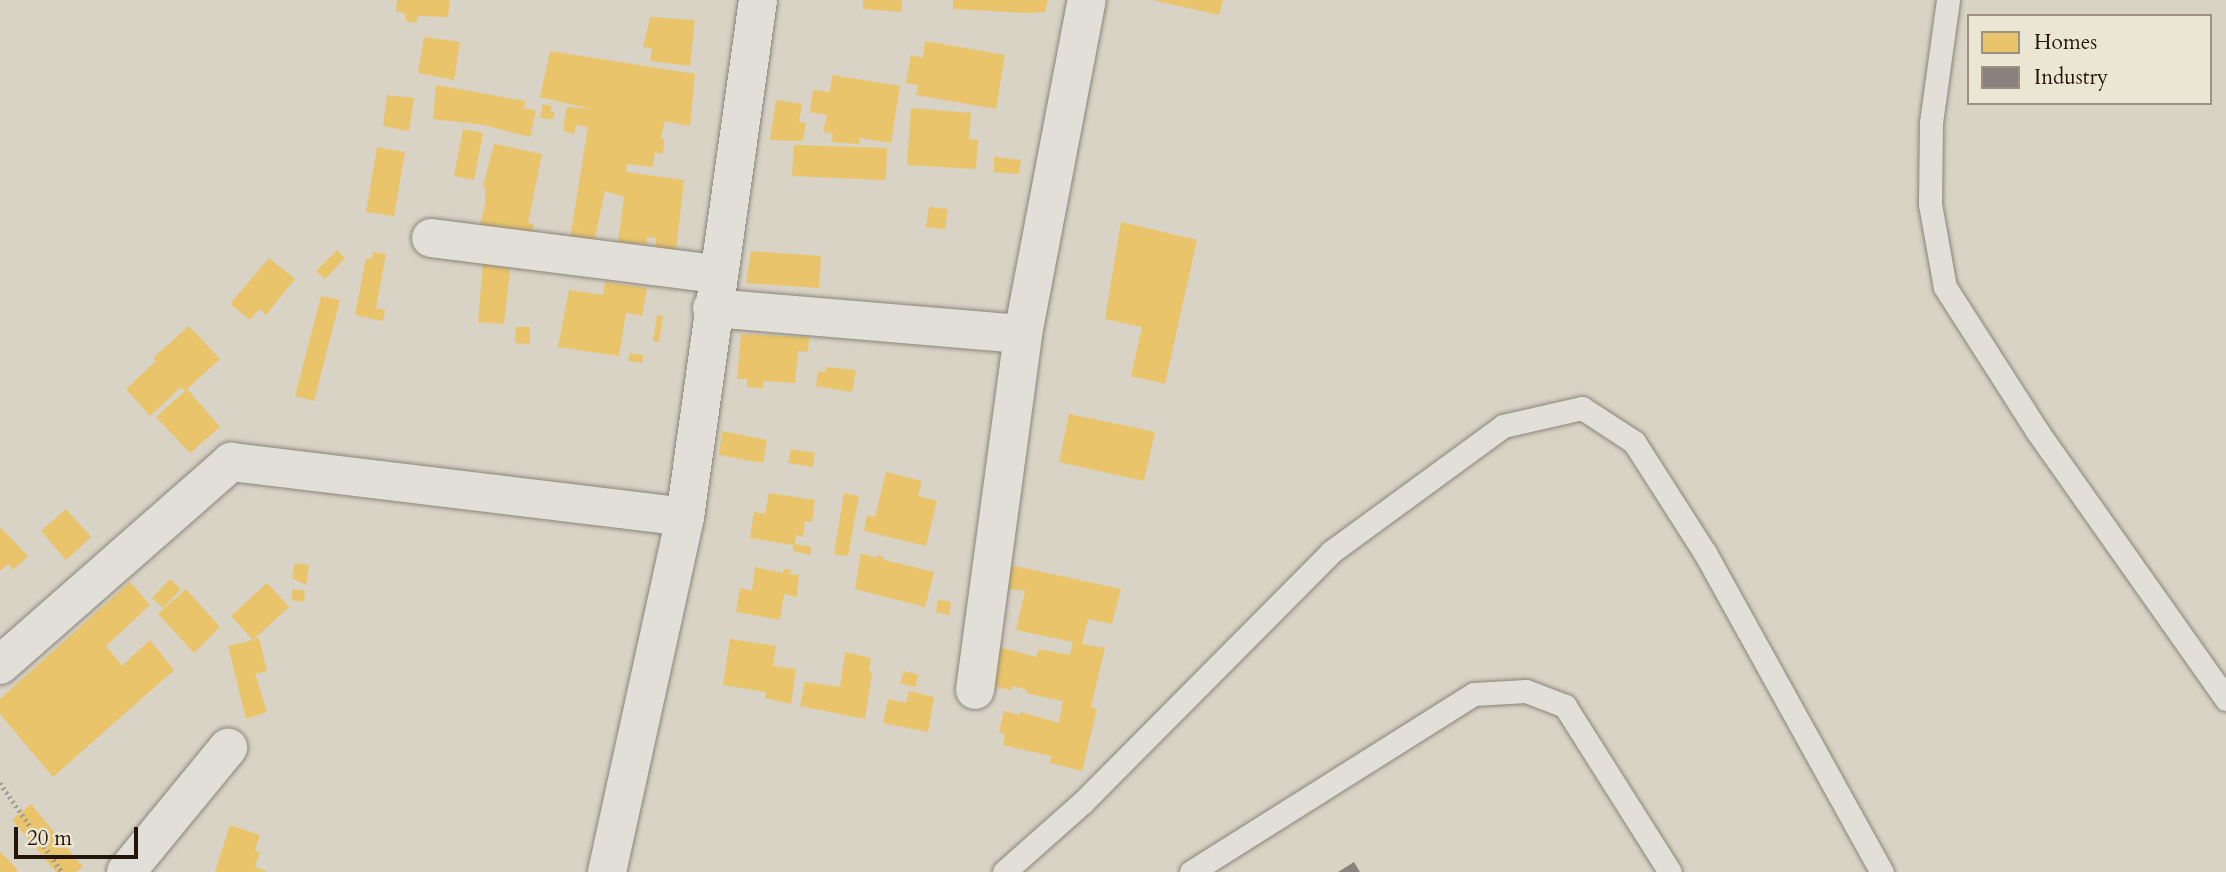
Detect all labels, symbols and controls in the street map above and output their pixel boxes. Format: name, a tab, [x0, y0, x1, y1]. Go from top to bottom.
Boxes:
legend	[1967, 14, 2212, 105]
text: Homes	[2034, 28, 2097, 57]
text: Industry	[2034, 63, 2108, 92]
scale bar	[18, 812, 142, 856]
text: 20 m	[27, 824, 72, 853]

